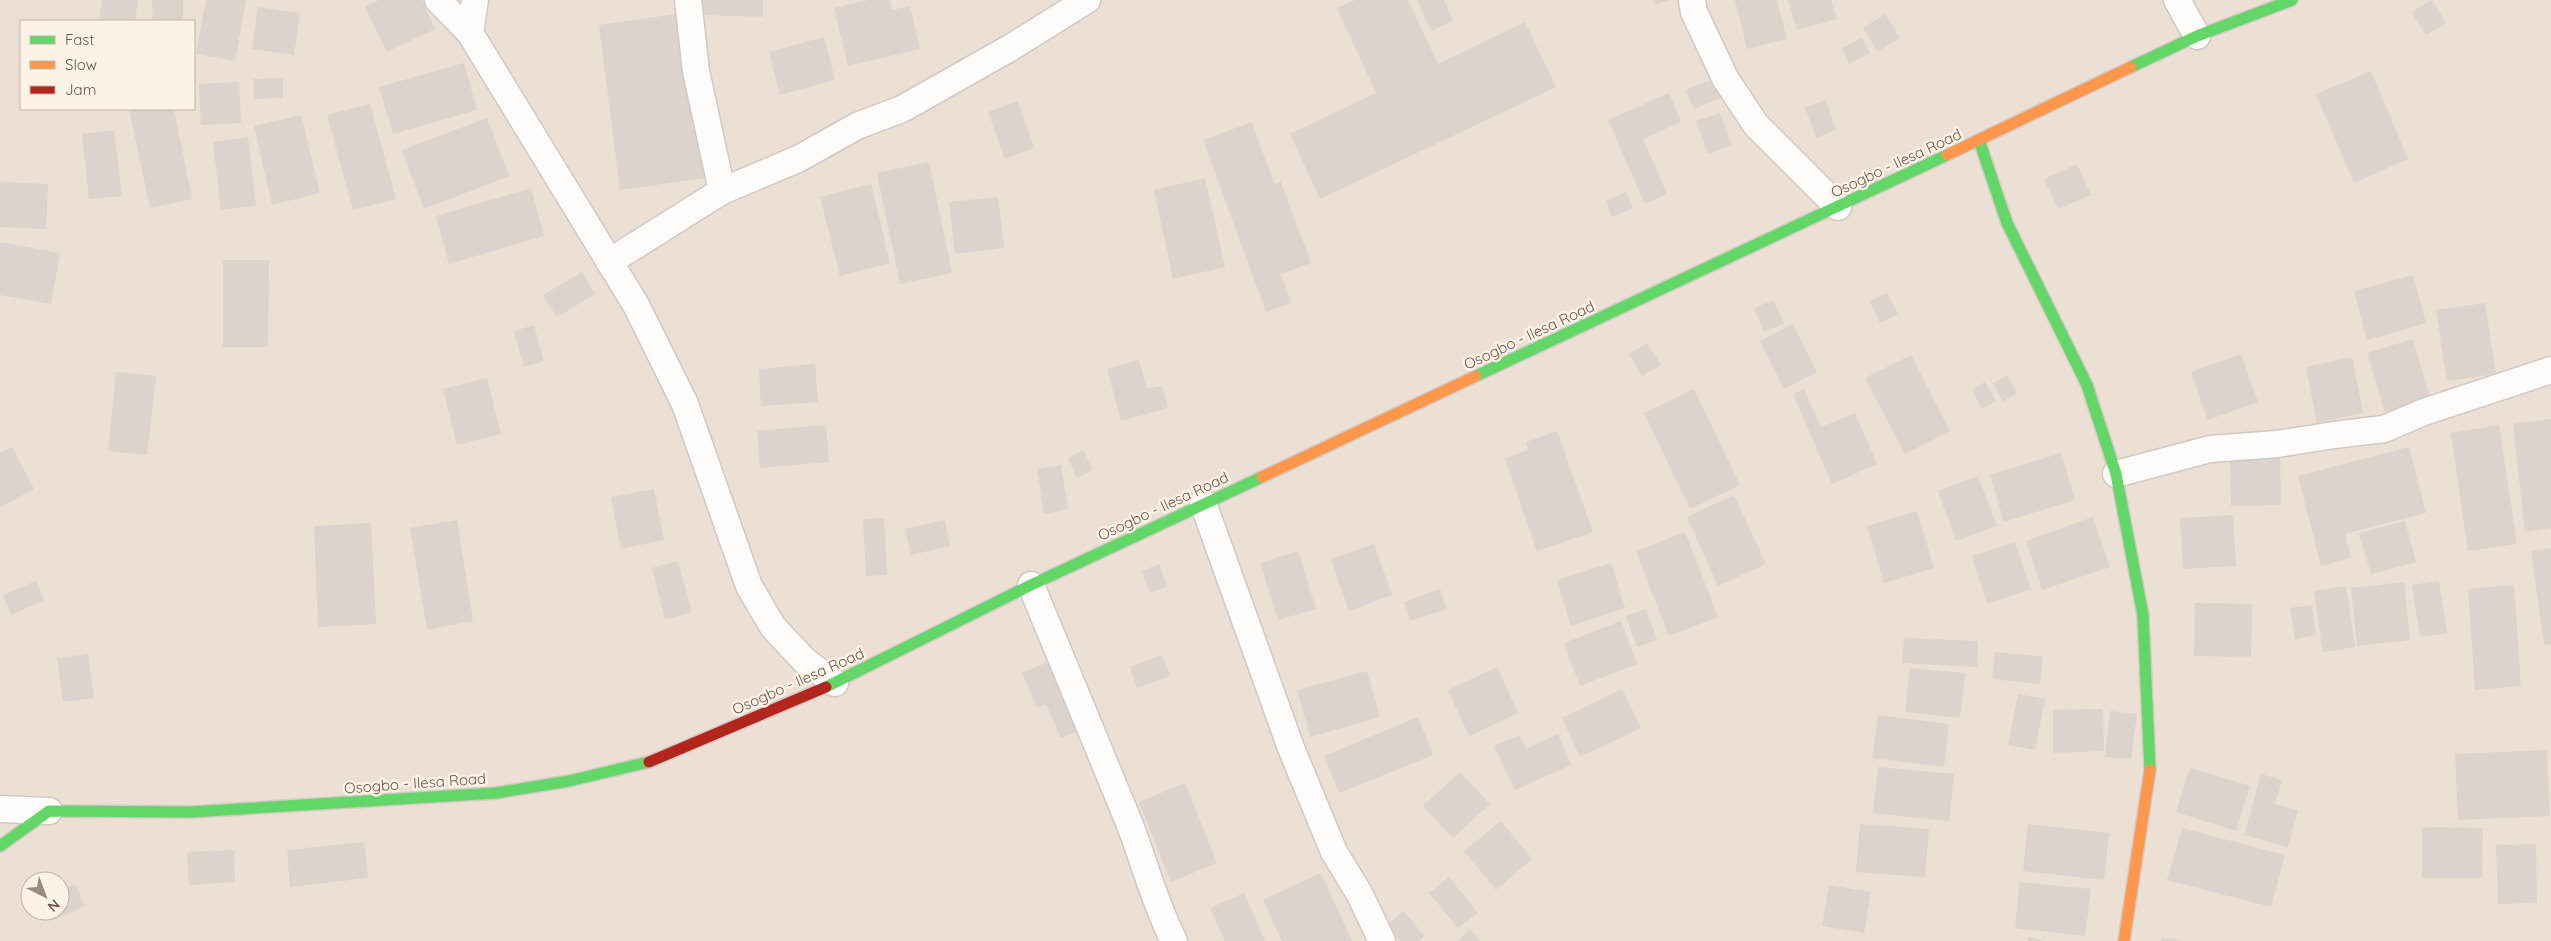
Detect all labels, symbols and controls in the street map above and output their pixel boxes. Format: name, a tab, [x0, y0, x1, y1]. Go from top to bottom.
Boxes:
legend	[20, 20, 195, 110]
text: Fast	[65, 30, 94, 49]
text: Slow	[65, 55, 97, 74]
text: Jam	[65, 80, 96, 99]
street label: Osogbo - Ilesa Road	[1828, 124, 1964, 202]
street label: Osogbo - Ilesa Road	[1461, 296, 1597, 374]
street label: Osogbo - Ilesa Road	[1095, 467, 1231, 545]
street label: Osogbo - Ilesa Road	[729, 643, 867, 719]
street label: Osogbo - Ilesa Road	[343, 769, 487, 797]
north arrow	[20, 871, 70, 921]
text: N	[44, 896, 64, 916]

